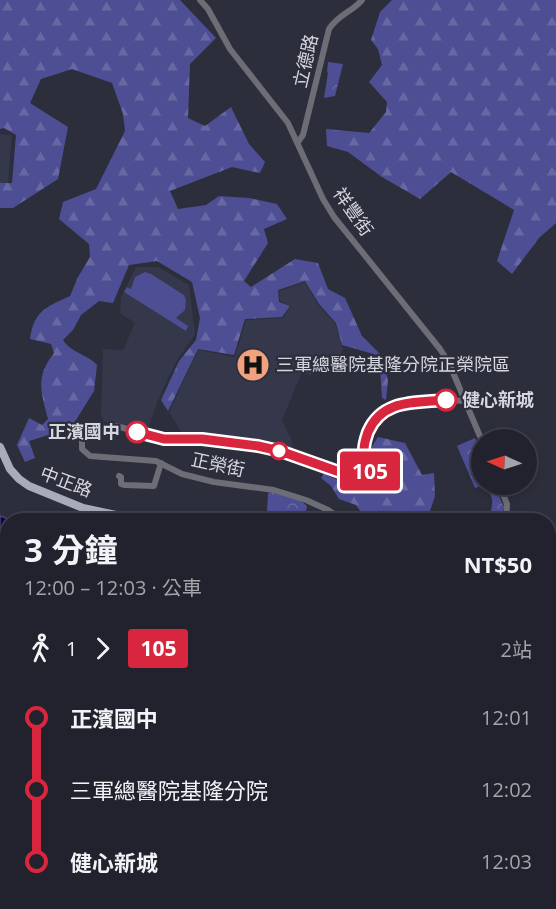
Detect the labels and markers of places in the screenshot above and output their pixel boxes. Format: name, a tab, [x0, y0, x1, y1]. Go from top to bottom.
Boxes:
hospital icon: 三軍總醫院基隆分院正榮院區	[235, 347, 271, 383]
place label: 三軍總醫院基隆分院正榮院區	[276, 352, 510, 376]
place label: 健心新城	[462, 387, 534, 411]
marker: 健心新城	[435, 389, 457, 411]
place label: 正濱國中	[48, 419, 120, 443]
marker: 正濱國中	[126, 421, 148, 443]
unlabelled marker	[270, 442, 288, 460]

